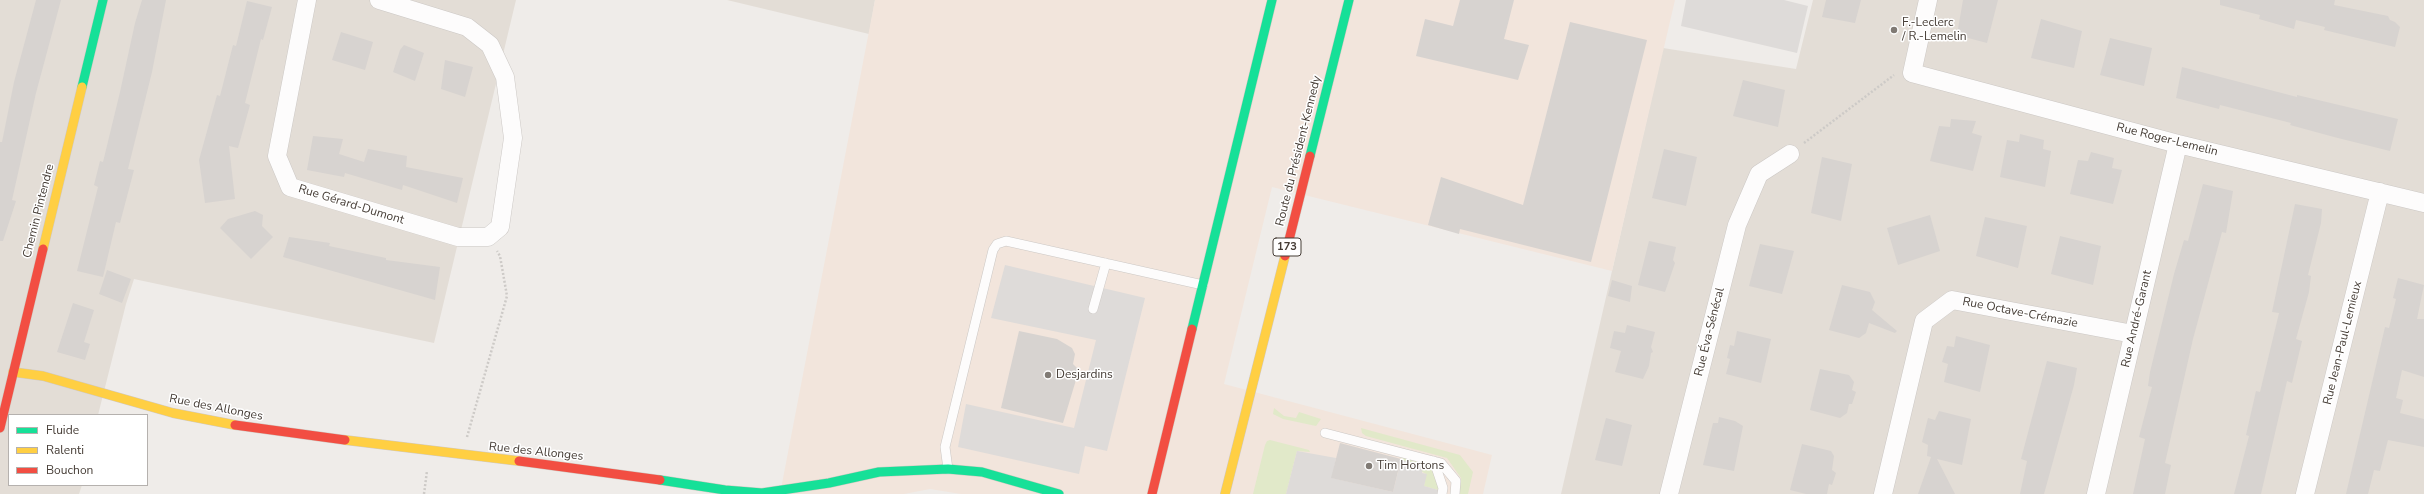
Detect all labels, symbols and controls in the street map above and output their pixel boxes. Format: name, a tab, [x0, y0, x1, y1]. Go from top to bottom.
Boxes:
place label: F.-Leclerc / R.-Lemelin	[1902, 16, 1967, 44]
marker: F.-Leclerc / R.-Lemelin	[1889, 25, 1899, 35]
street label: Route du Président-Kennedy	[1273, 74, 1325, 228]
street label: Rue Roger-Lemelin	[2115, 120, 2219, 160]
street label: Chemin Pintendre	[20, 163, 58, 259]
street label: Rue Gérard-Dumont	[296, 182, 406, 228]
road number: 173	[1273, 238, 1301, 256]
street label: Rue André-Garant	[2119, 269, 2155, 369]
street label: Rue Jean-Paul-Lemieux	[2321, 280, 2365, 406]
street label: Rue Éva-Sénécal	[1692, 286, 1728, 378]
street label: Rue Octave-Crémazie	[1961, 295, 2079, 331]
place label: Desjardins	[1056, 368, 1113, 382]
marker: Desjardins	[1043, 370, 1053, 380]
street label: Rue des Allonges	[168, 392, 264, 424]
legend	[8, 414, 148, 486]
text: Fluide	[46, 422, 79, 438]
street label: Rue des Allonges	[488, 440, 584, 464]
text: Ralenti	[46, 442, 84, 458]
place label: Tim Hortons	[1377, 459, 1444, 473]
marker: Tim Hortons	[1364, 461, 1374, 471]
text: Bouchon	[46, 462, 93, 478]

